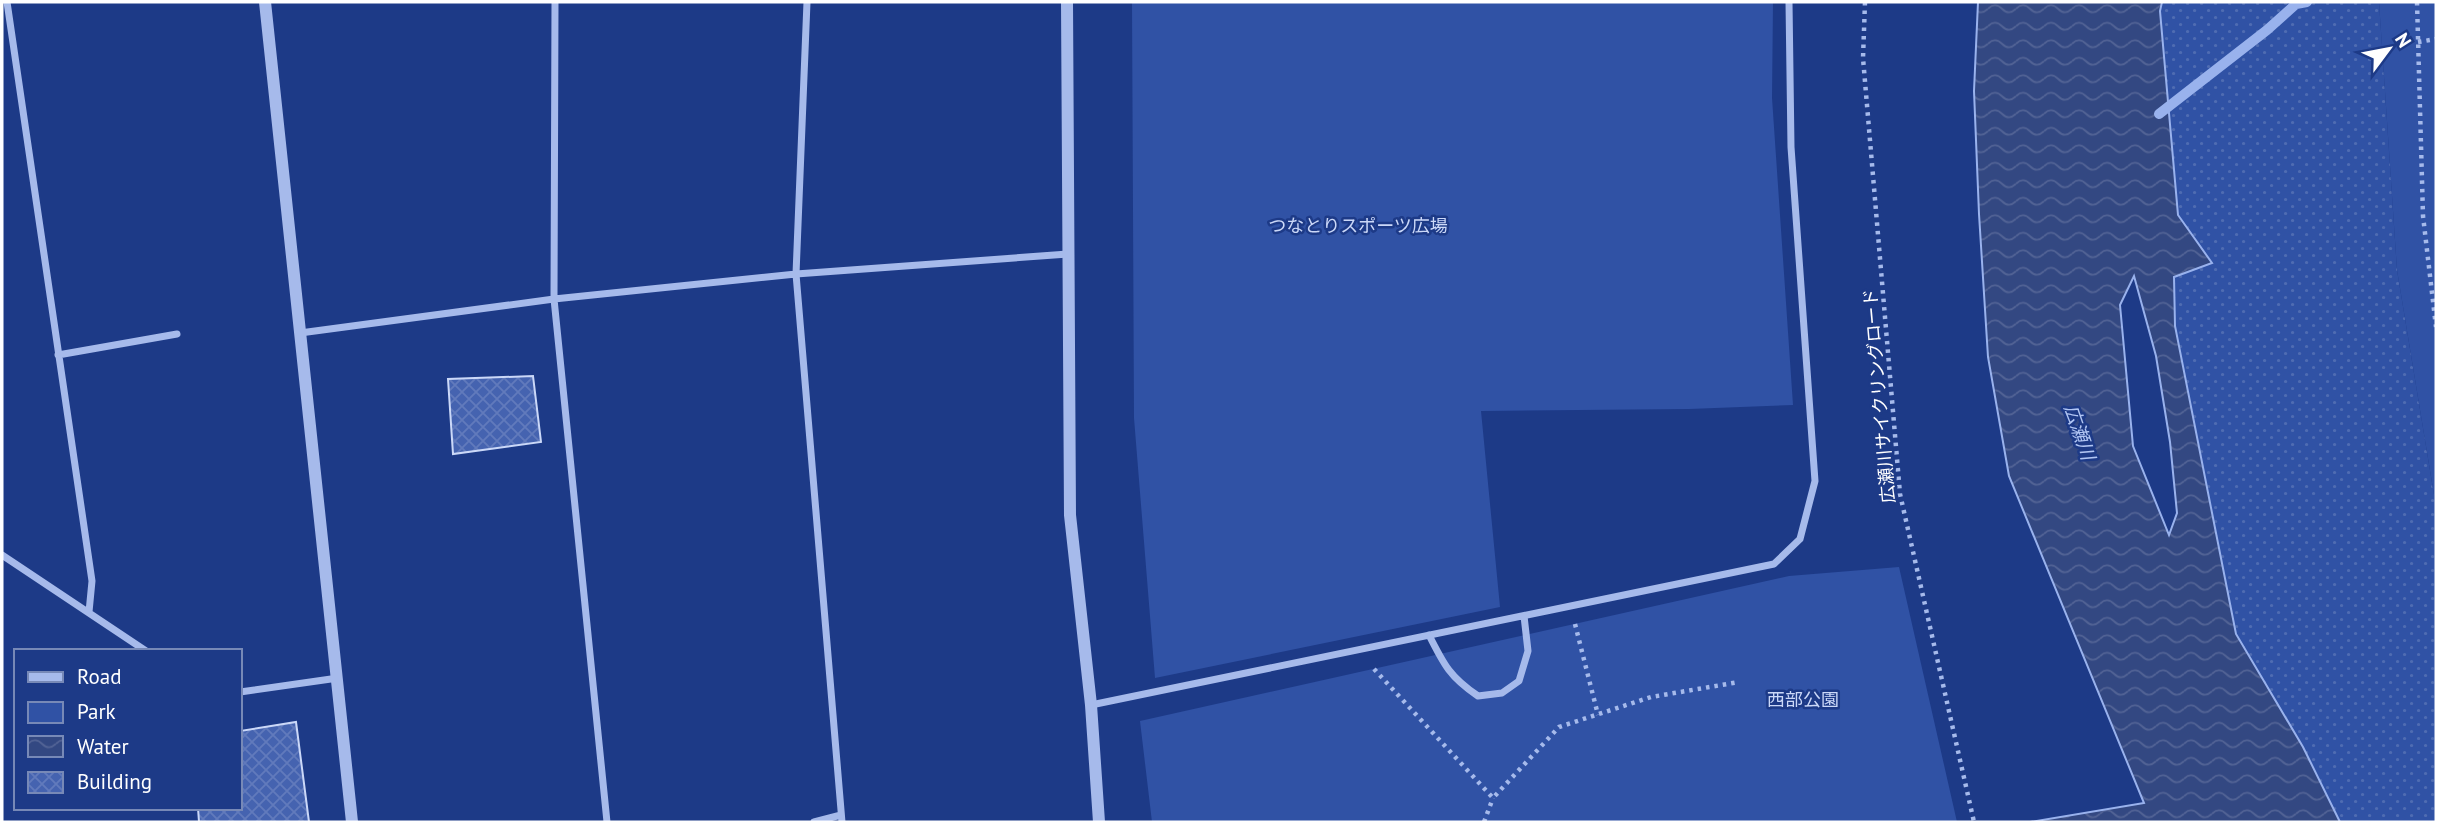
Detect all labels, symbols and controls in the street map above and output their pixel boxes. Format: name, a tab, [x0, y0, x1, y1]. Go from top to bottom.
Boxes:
north arrow	[2354, 14, 2424, 84]
text: N	[2390, 28, 2417, 52]
park label: つなとりスポーツ広場	[1268, 214, 1448, 237]
street label: 広瀬川サイクリングロード	[1858, 288, 1900, 504]
water label: 広瀬川	[2059, 401, 2101, 465]
legend	[14, 649, 242, 810]
text: Road	[77, 663, 121, 690]
park label: 西部公園	[1767, 688, 1839, 711]
text: Park	[77, 698, 116, 725]
text: Water	[77, 733, 129, 760]
text: Building	[77, 768, 152, 795]

